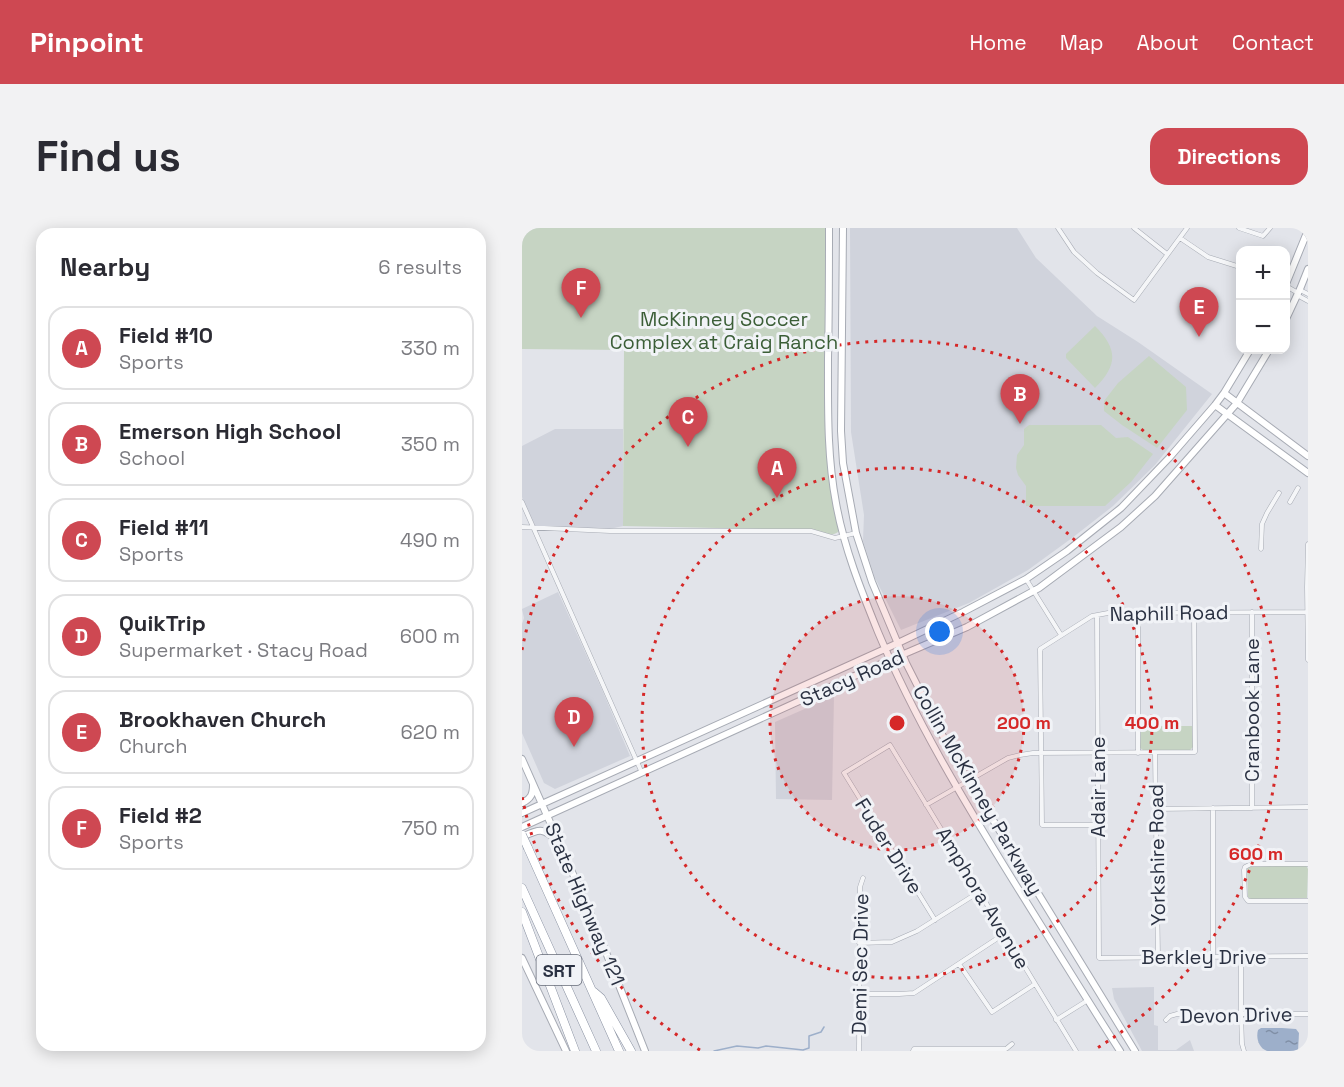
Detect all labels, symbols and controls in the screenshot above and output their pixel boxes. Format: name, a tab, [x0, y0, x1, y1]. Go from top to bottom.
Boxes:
text: Pinpoint	[30, 24, 144, 60]
text: Home	[969, 29, 1027, 56]
text: Map	[1060, 29, 1104, 56]
text: About	[1137, 29, 1199, 56]
text: Contact	[1232, 29, 1314, 56]
button: Directions	[1150, 128, 1308, 185]
text: Find us	[36, 130, 181, 183]
map controls	[1236, 246, 1290, 354]
button: +	[1236, 246, 1290, 300]
text: Nearby	[60, 250, 150, 284]
text: 6 results	[378, 254, 462, 280]
pin: F	[562, 268, 600, 318]
pin: E	[1180, 288, 1218, 337]
button: −	[1236, 300, 1290, 354]
park label: McKinney Soccer Complex at Craig Ranch	[610, 306, 838, 355]
text: Field #10	[119, 321, 213, 349]
text: A	[75, 335, 88, 361]
text: 330 m	[401, 335, 460, 361]
text: Sports	[119, 349, 184, 375]
pin: B	[1000, 374, 1040, 424]
pin: C	[668, 398, 708, 447]
text: Emerson High School	[119, 417, 341, 445]
text: B	[75, 431, 88, 457]
text: 350 m	[401, 431, 460, 457]
text: School	[119, 445, 185, 471]
pin: A	[758, 448, 796, 498]
text: Field #11	[119, 513, 209, 541]
text: C	[75, 527, 88, 553]
text: 490 m	[400, 527, 460, 553]
text: Sports	[119, 541, 184, 567]
street label: Naphill Road	[1109, 599, 1229, 627]
text: QuikTrip	[119, 609, 206, 637]
your location	[925, 617, 954, 646]
text: D	[75, 623, 88, 649]
text: 600 m	[400, 623, 460, 649]
text: Supermarket · Stacy Road	[119, 637, 368, 663]
street label: Cranbook Lane	[1239, 638, 1265, 782]
street label: Stacy Road	[796, 644, 908, 712]
street label: Collin McKinney Parkway	[907, 680, 1049, 900]
pin: D	[554, 698, 594, 747]
text: Brookhaven Church	[119, 705, 326, 733]
text: 200 m	[997, 711, 1051, 734]
text: 400 m	[1125, 711, 1179, 734]
centre of rings	[887, 713, 907, 733]
text: E	[76, 719, 87, 745]
text: 620 m	[401, 719, 460, 745]
text: Church	[119, 733, 188, 759]
street label: Adair Lane	[1085, 736, 1111, 838]
street label: Yorkshire Road	[1143, 784, 1171, 926]
street label: Fuder Drive	[849, 793, 929, 899]
text: Field #2	[119, 801, 202, 829]
text: F	[76, 815, 87, 841]
text: 750 m	[402, 815, 460, 841]
street label: State Highway 121	[539, 819, 631, 989]
street label: Amphora Avenue	[930, 822, 1036, 974]
text: Sports	[119, 829, 184, 855]
text: 600 m	[1229, 842, 1283, 865]
street label: Demi Sec Drive	[846, 893, 874, 1035]
street label: Berkley Drive	[1141, 944, 1267, 970]
road number: SRT	[537, 955, 582, 985]
street label: Devon Drive	[1179, 1001, 1293, 1029]

